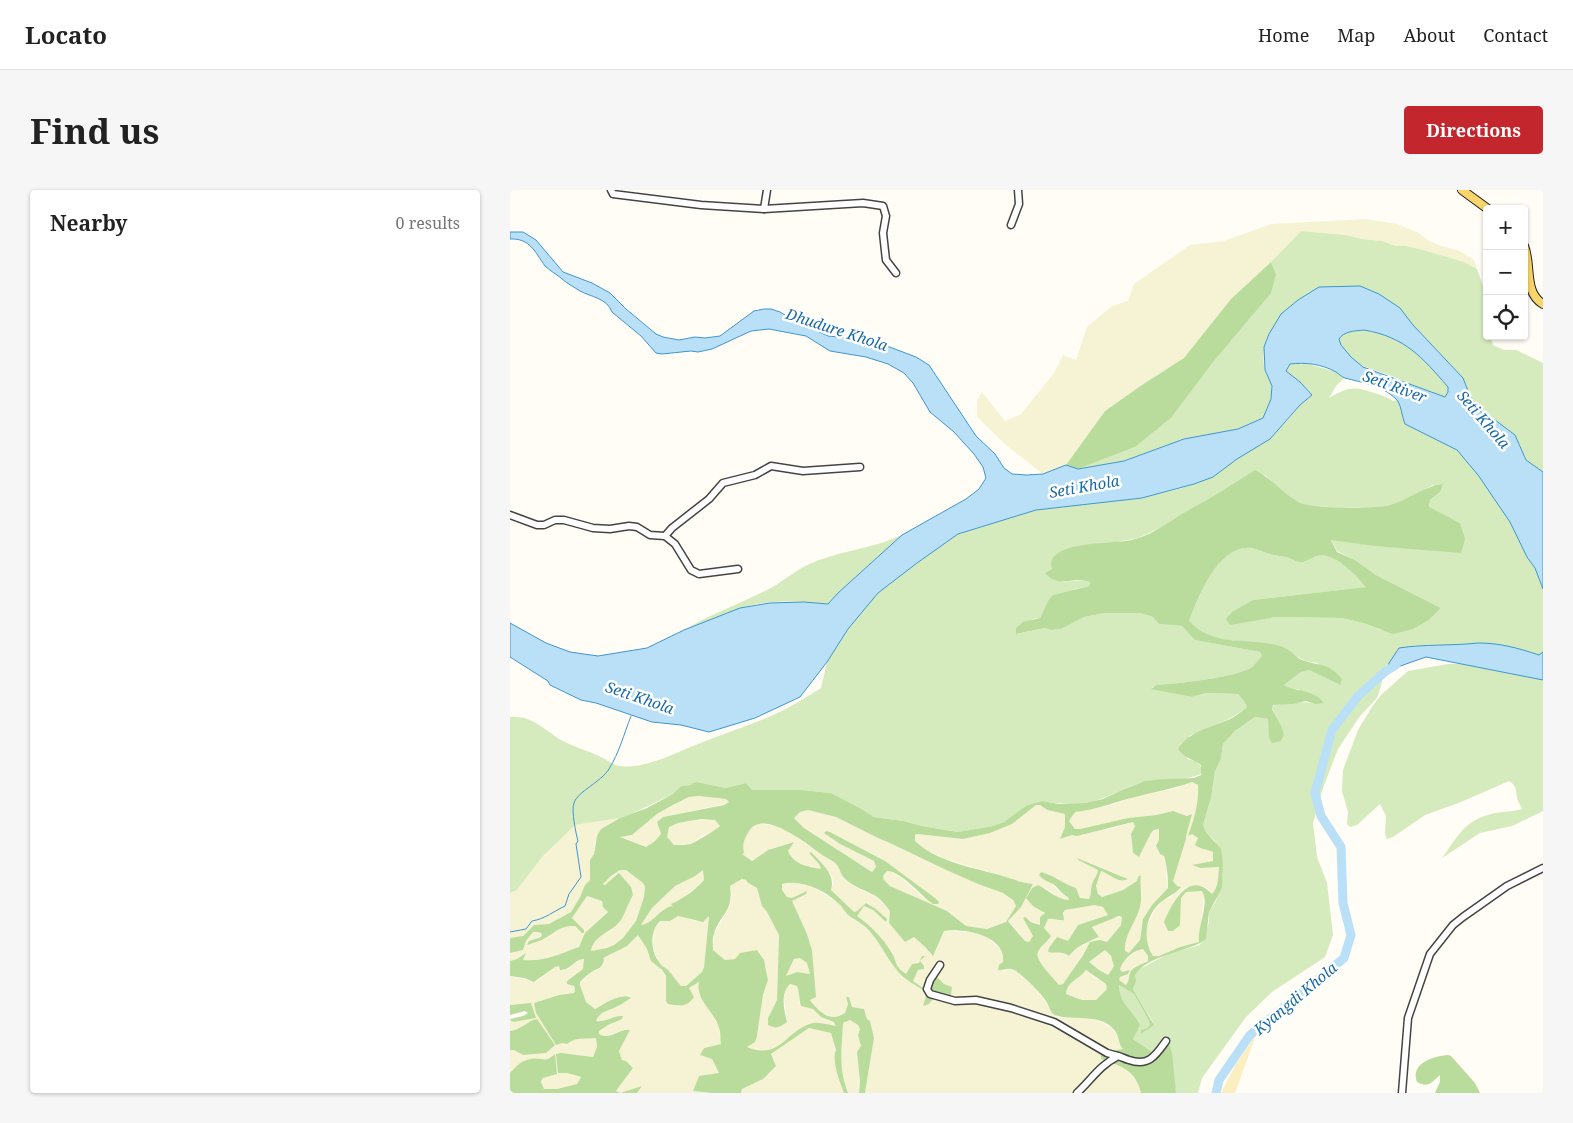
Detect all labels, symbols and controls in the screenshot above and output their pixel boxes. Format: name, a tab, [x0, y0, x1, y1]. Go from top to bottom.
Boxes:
text: Locato	[25, 18, 107, 51]
text: Home	[1258, 23, 1309, 47]
text: Map	[1337, 23, 1375, 47]
text: About	[1403, 23, 1455, 47]
text: Contact	[1483, 23, 1548, 47]
button: Directions	[1404, 106, 1543, 154]
text: Find us	[30, 107, 159, 154]
map controls	[1483, 205, 1528, 340]
button: +	[1483, 205, 1528, 250]
text: Nearby	[50, 209, 128, 237]
text: 0 results	[396, 212, 460, 234]
button: −	[1483, 250, 1528, 295]
button: locate	[1483, 295, 1528, 340]
water label: Dhudure Khola	[783, 303, 891, 355]
water label: Seti River	[1360, 365, 1431, 407]
water label: Seti Khola	[1453, 386, 1515, 453]
water label: Seti Khola	[1047, 470, 1121, 502]
water label: Seti Khola	[603, 676, 677, 718]
water label: Kyangdi Khola	[1249, 957, 1341, 1039]

